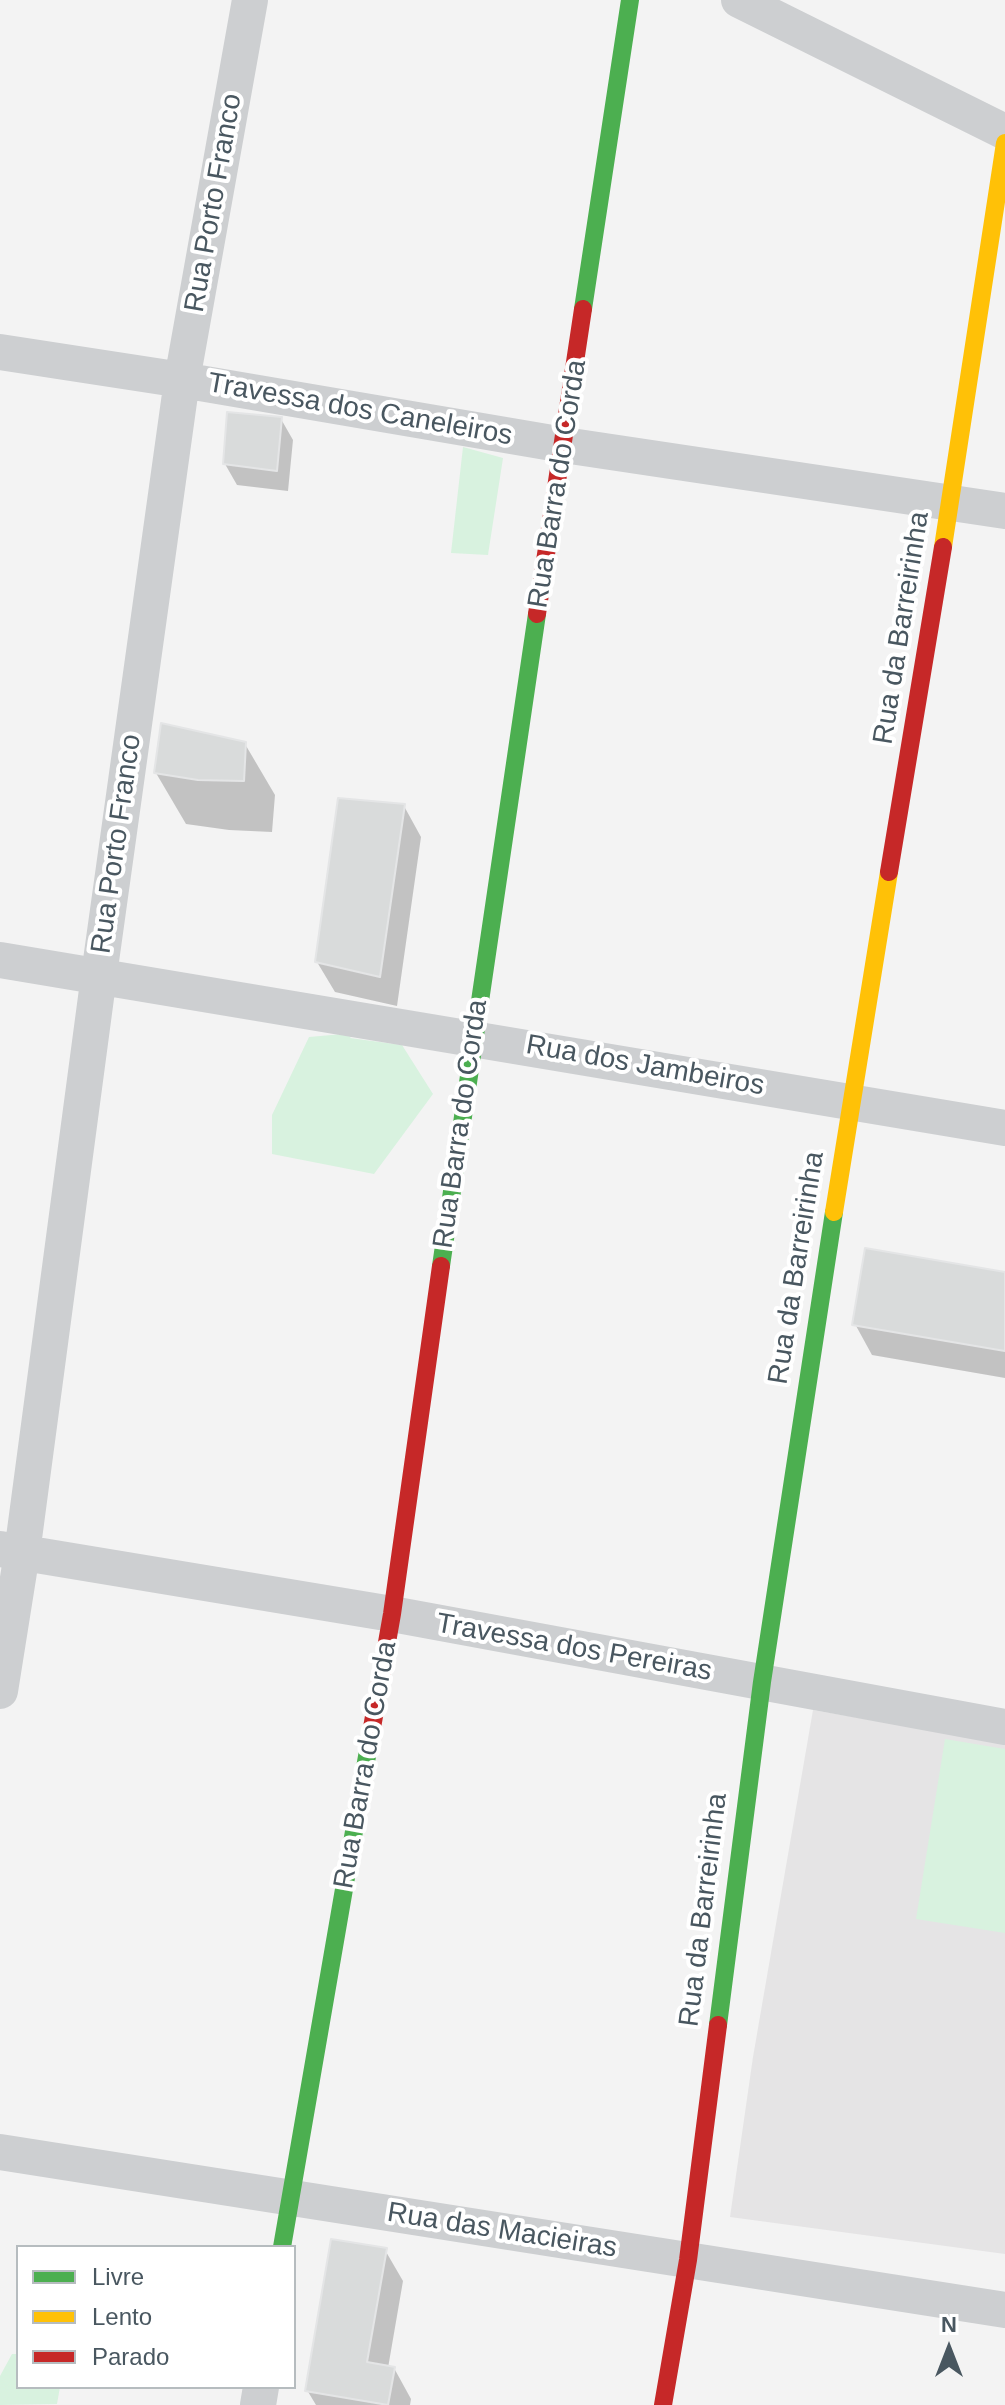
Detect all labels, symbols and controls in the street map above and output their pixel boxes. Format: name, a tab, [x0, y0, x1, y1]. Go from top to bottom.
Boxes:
street label: Rua Porto Franco	[178, 91, 250, 315]
street label: Rua Barra do Corda	[522, 358, 594, 610]
street label: Travessa dos Caneleiros	[205, 367, 515, 453]
street label: Rua da Barreirinha	[867, 509, 937, 747]
street label: Rua Porto Franco	[85, 732, 149, 956]
street label: Rua Barra do Corda	[427, 998, 495, 1250]
street label: Rua dos Jambeiros	[523, 1029, 767, 1103]
street label: Rua da Barreirinha	[762, 1149, 832, 1387]
street label: Travessa dos Pereiras	[434, 1607, 714, 1689]
street label: Rua Barra do Corda	[328, 1639, 404, 1891]
street label: Rua da Barreirinha	[673, 1791, 735, 2029]
street label: Rua das Macieiras	[385, 2196, 619, 2266]
legend	[16, 2245, 296, 2389]
text: Livre	[92, 2263, 144, 2290]
text: Lento	[92, 2303, 152, 2330]
north arrow	[909, 2309, 989, 2389]
text: N	[941, 2312, 957, 2337]
text: Parado	[92, 2343, 169, 2370]

